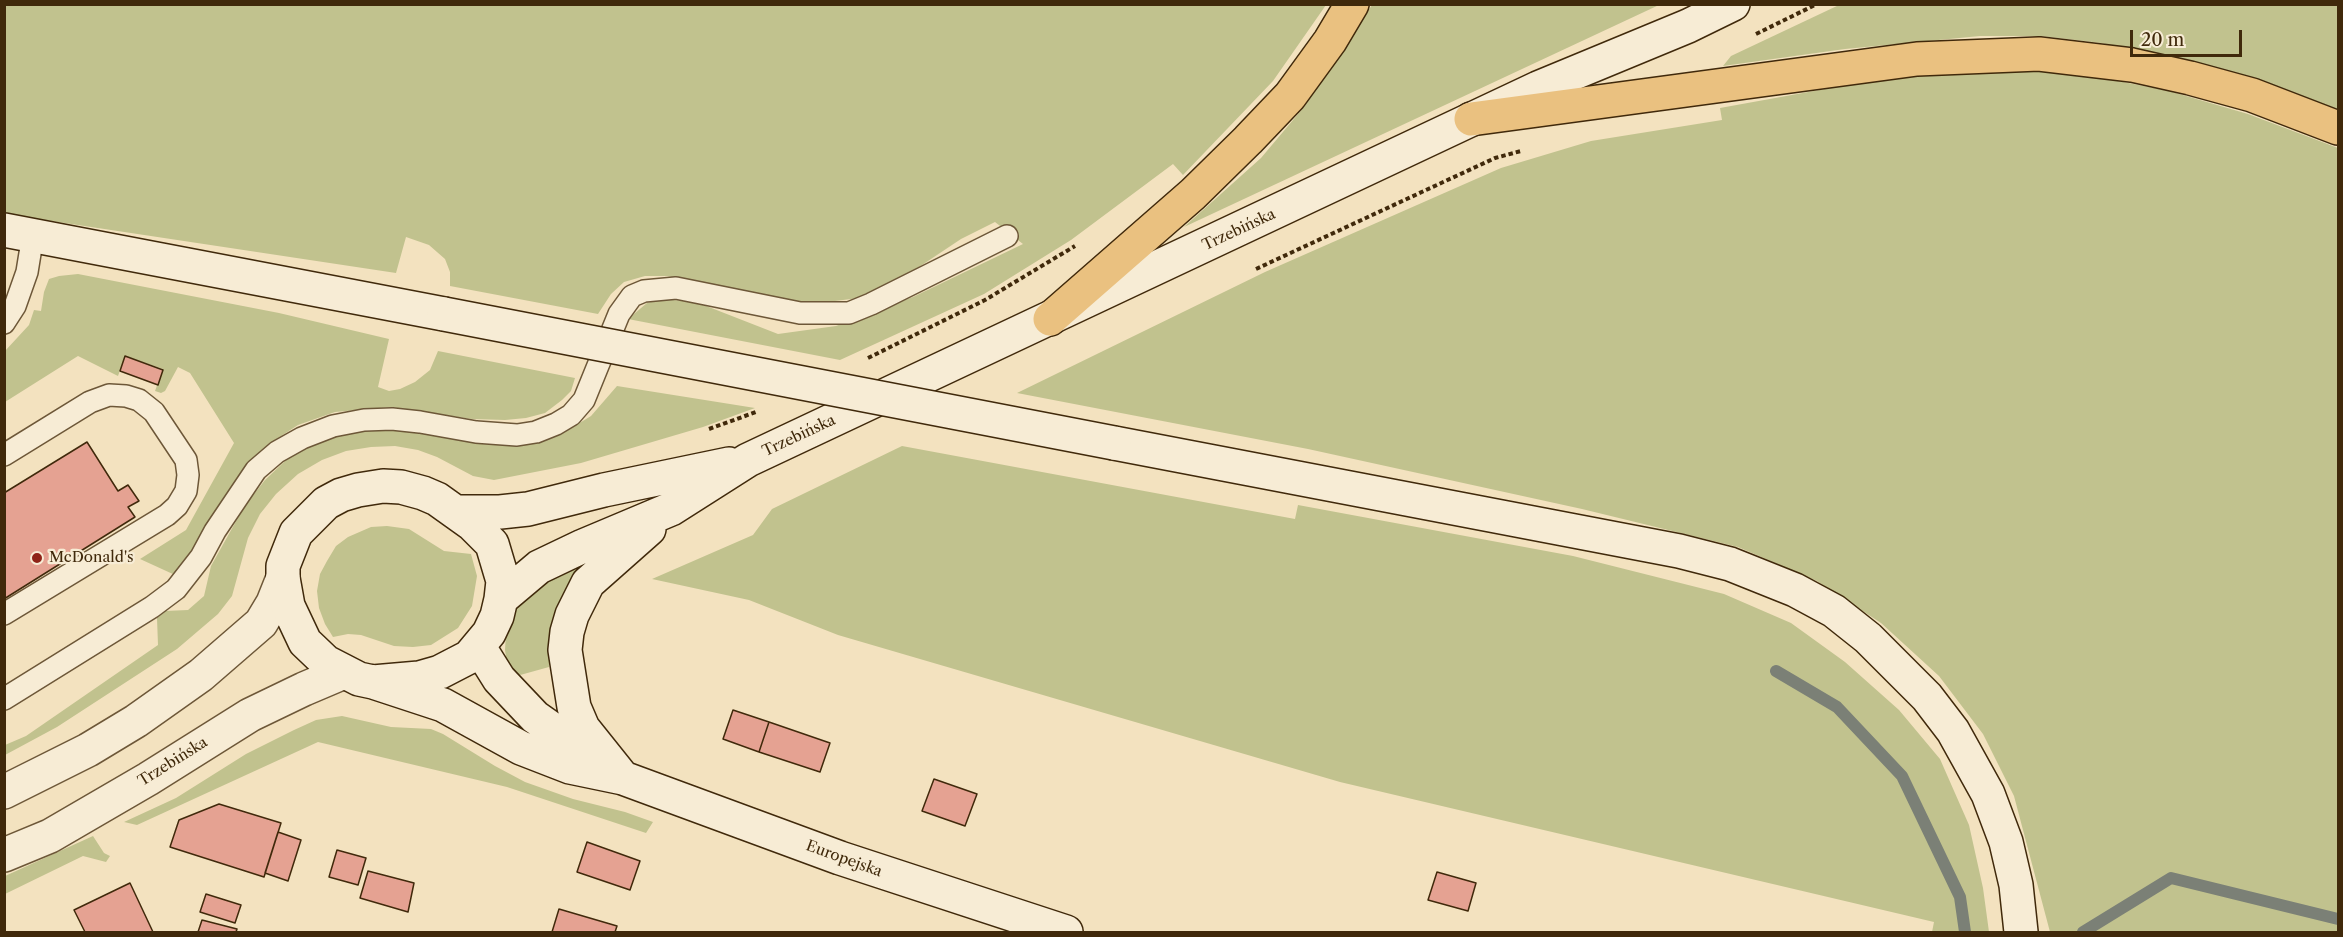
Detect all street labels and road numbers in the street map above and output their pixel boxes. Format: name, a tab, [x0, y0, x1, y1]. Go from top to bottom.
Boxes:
street label: Trzebińska	[1200, 205, 1278, 255]
street label: Trzebińska	[760, 411, 838, 461]
street label: Trzebińska	[135, 734, 211, 790]
street label: Europejska	[804, 837, 884, 881]

